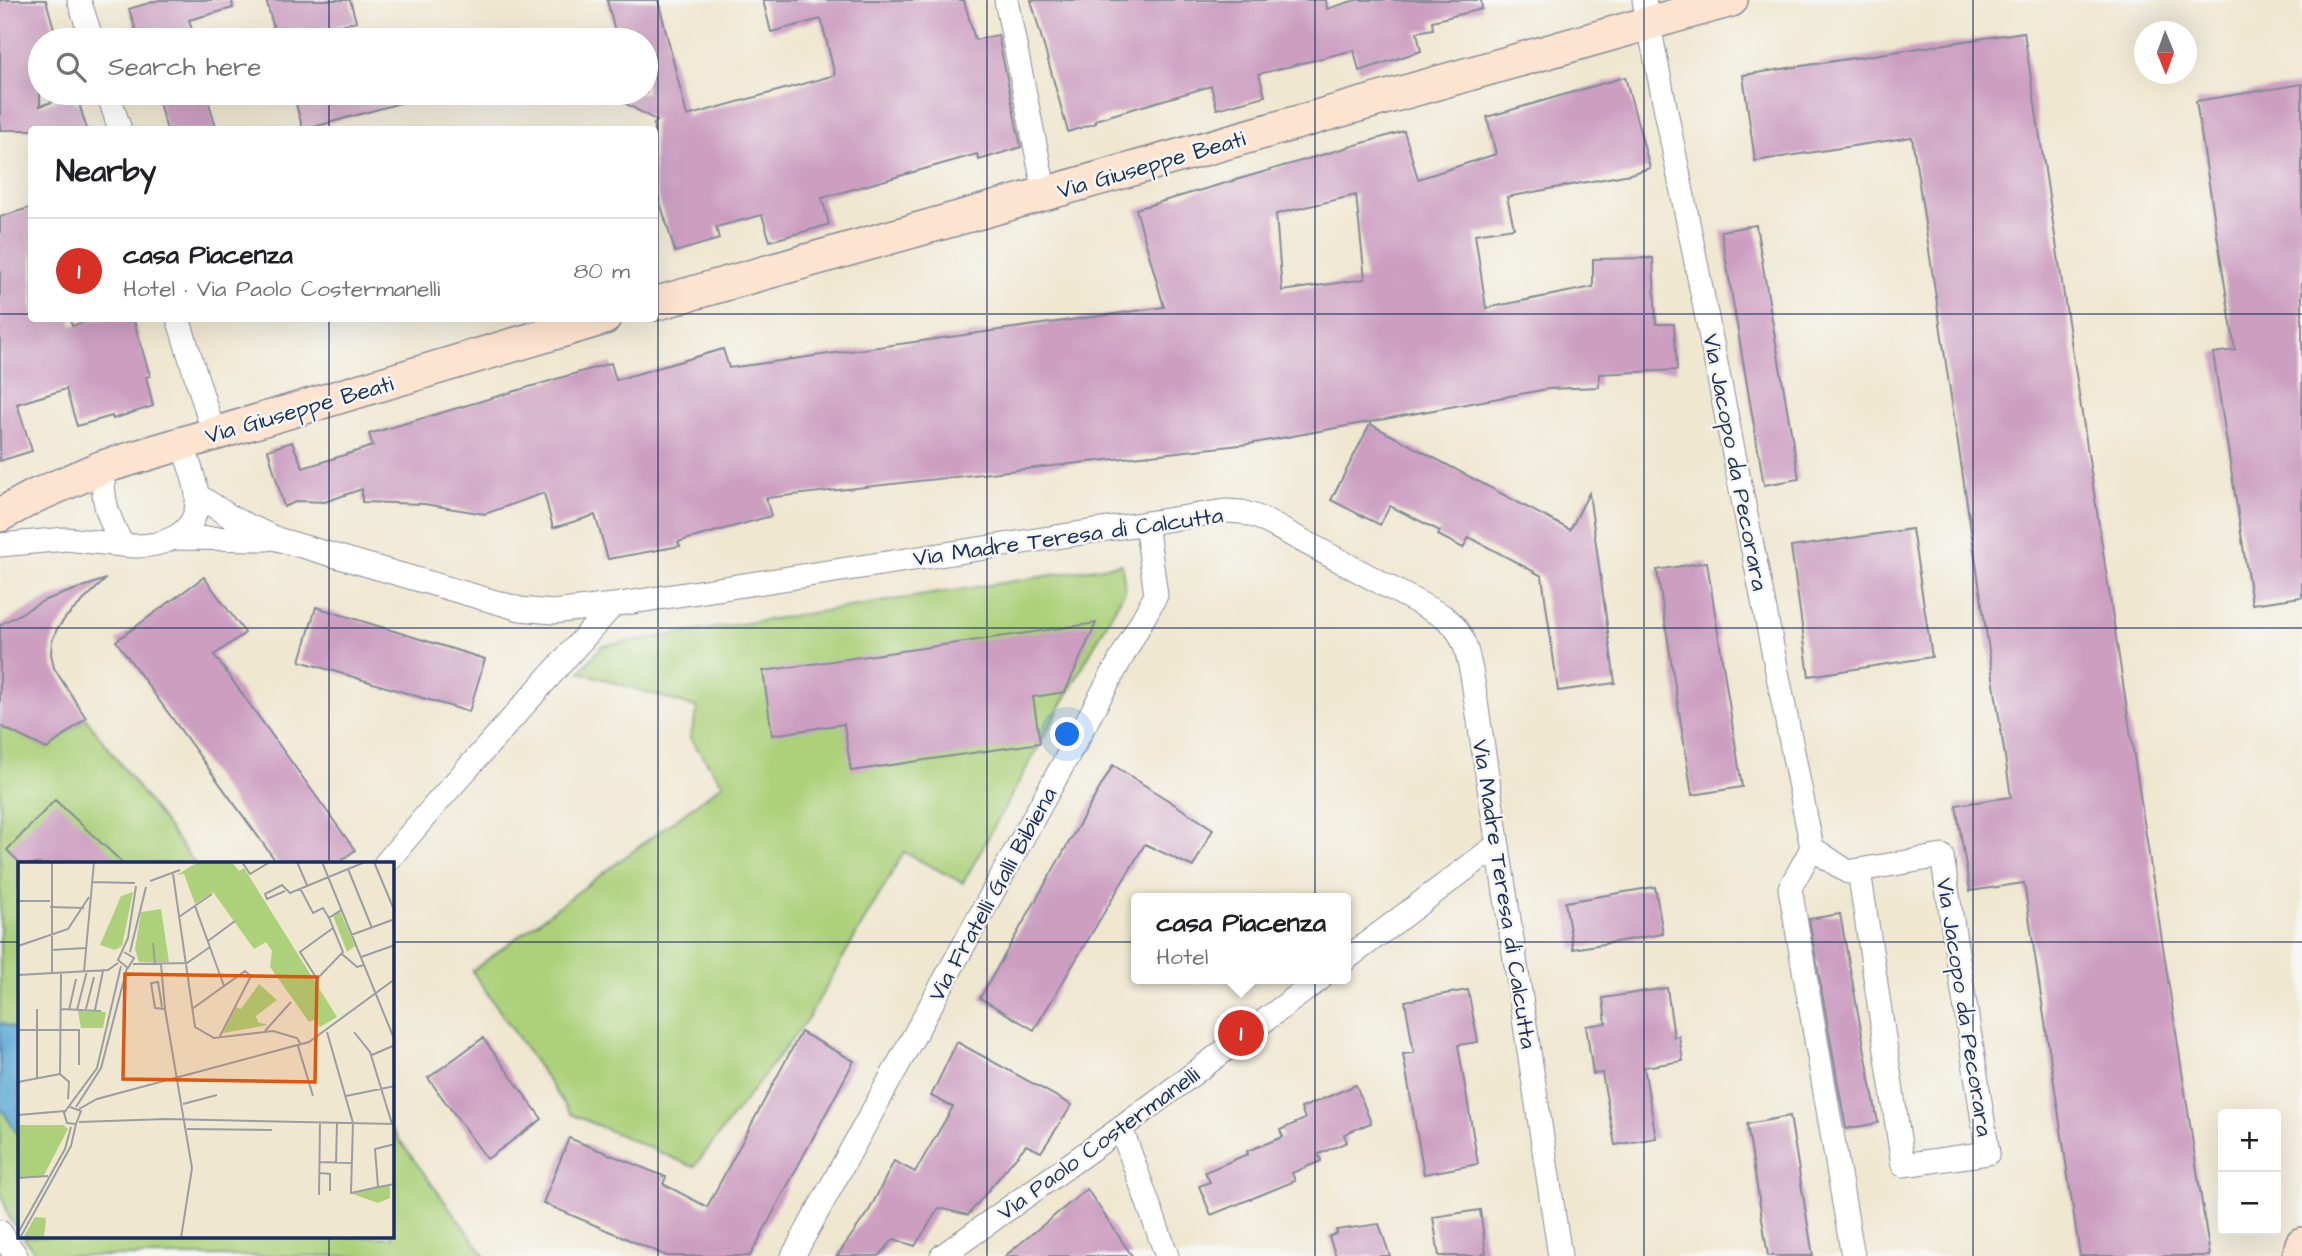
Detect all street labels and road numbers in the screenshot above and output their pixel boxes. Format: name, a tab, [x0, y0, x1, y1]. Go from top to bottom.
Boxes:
street label: Via Giuseppe Beati	[1053, 123, 1250, 207]
street label: Via Jacopo da Pecorara	[1694, 331, 1776, 594]
street label: Via Giuseppe Beati	[201, 368, 398, 452]
street label: Via Madre Teresa di Calcutta	[911, 499, 1225, 575]
street label: Via Madre Teresa di Calcutta	[1464, 737, 1544, 1051]
street label: Via Fratelli Galli Bibiena	[921, 781, 1065, 1007]
street label: Via Jacopo da Pecorara	[1928, 876, 2000, 1139]
street label: Via Paolo Costermanelli	[991, 1059, 1207, 1228]

